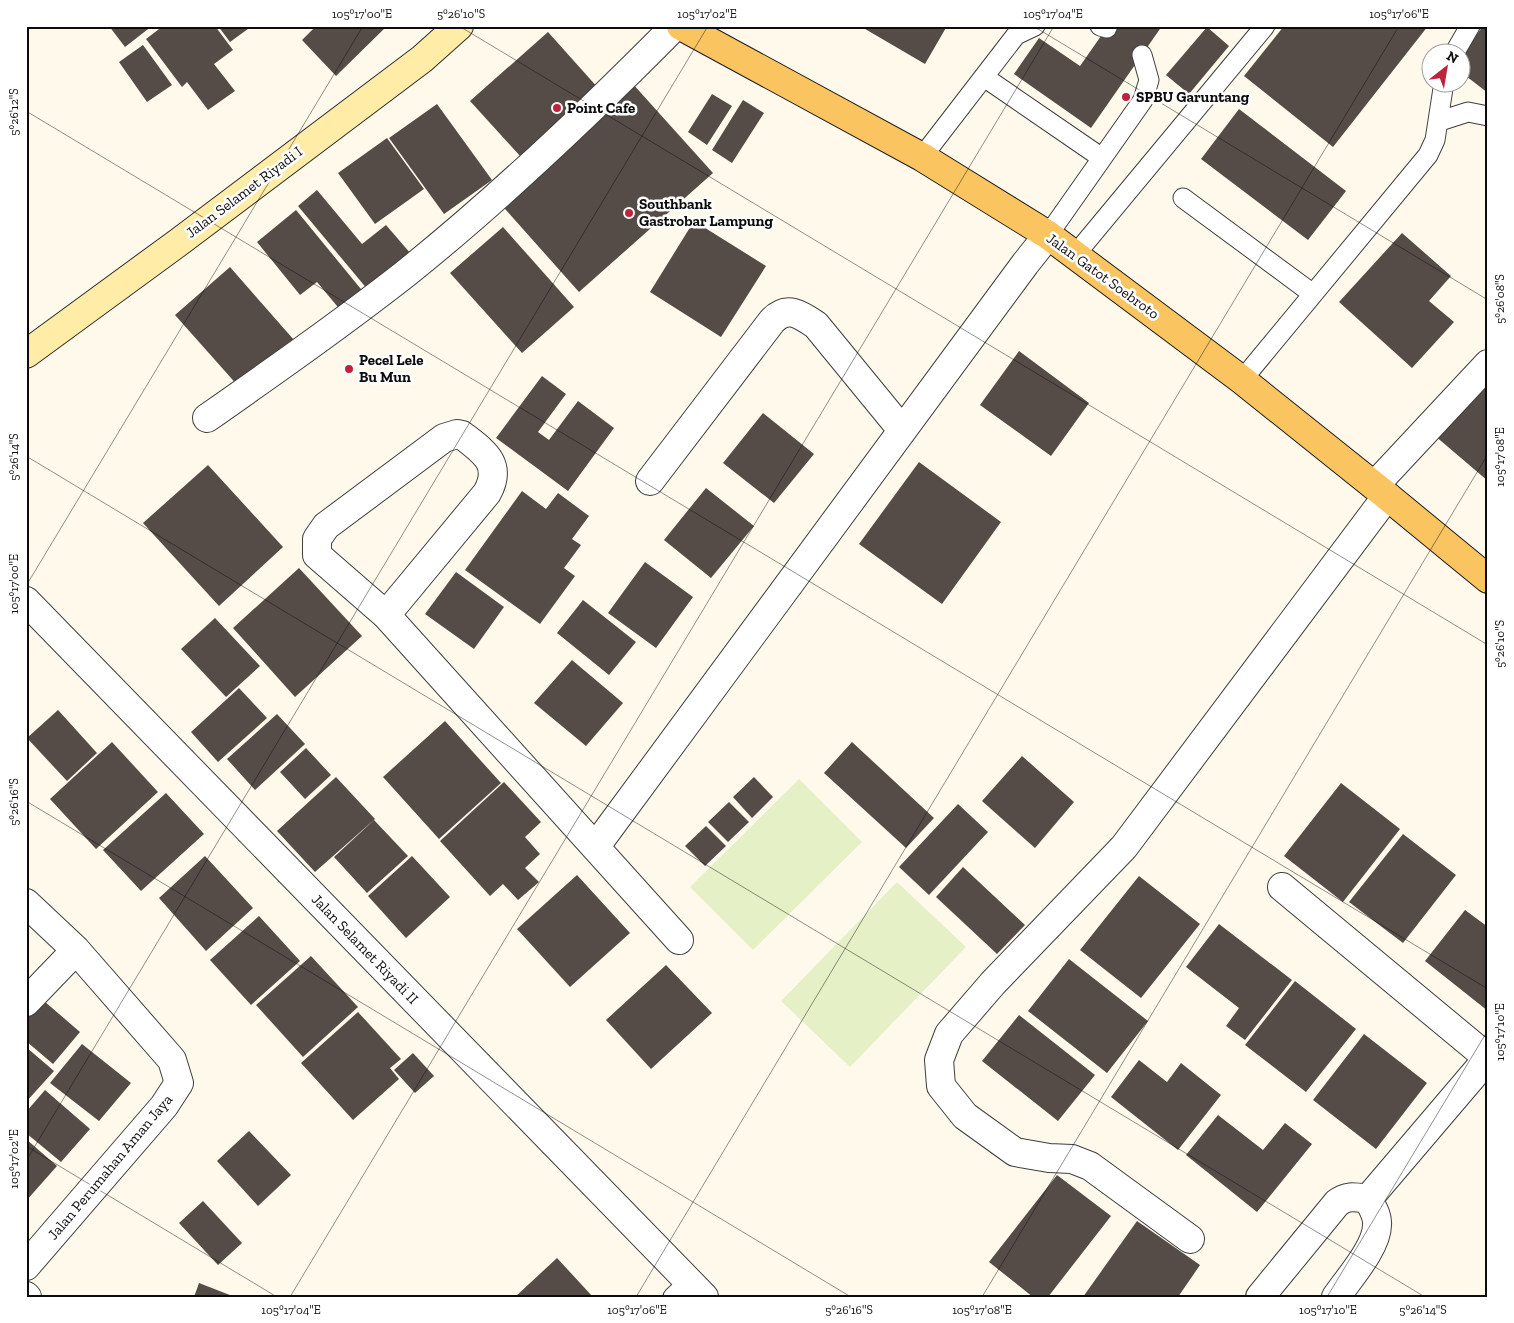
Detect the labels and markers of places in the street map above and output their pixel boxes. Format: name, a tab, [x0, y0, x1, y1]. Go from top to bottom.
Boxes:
place label: SPBU Garuntang	[1136, 88, 1250, 106]
marker: SPBU Garuntang	[1120, 91, 1132, 103]
place label: Point Cafe	[567, 99, 635, 117]
marker: Point Cafe	[551, 102, 563, 114]
place label: Southbank Gastrobar Lampung	[639, 195, 774, 230]
marker: Southbank Gastrobar Lampung	[623, 207, 635, 219]
place label: Pecel Lele Bu Mun	[359, 351, 423, 386]
marker: Pecel Lele Bu Mun	[343, 363, 355, 375]

